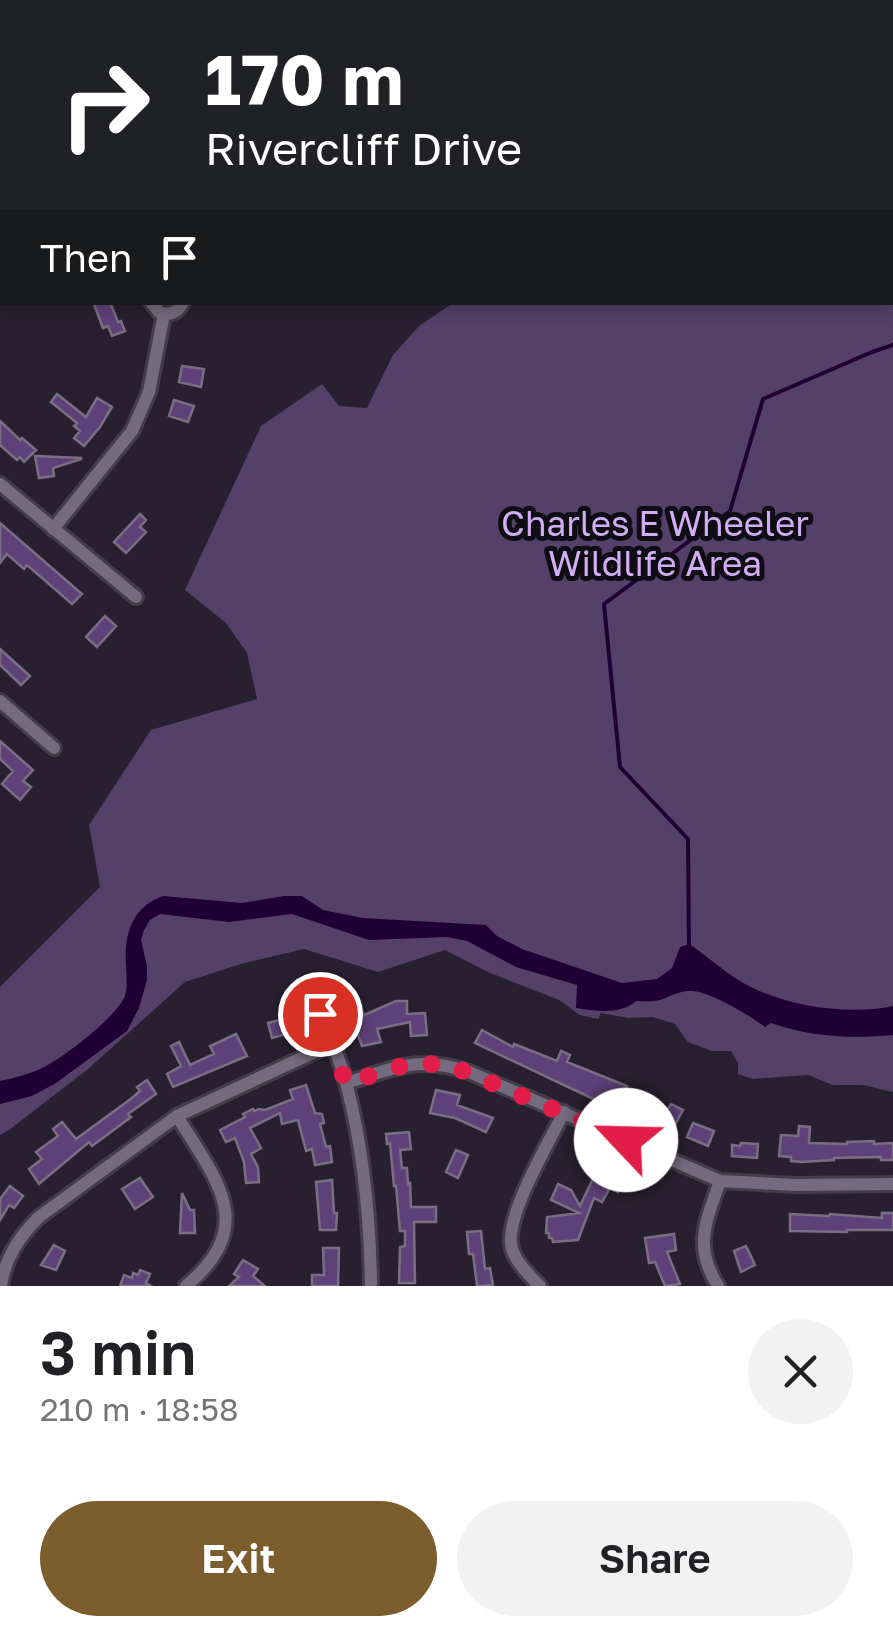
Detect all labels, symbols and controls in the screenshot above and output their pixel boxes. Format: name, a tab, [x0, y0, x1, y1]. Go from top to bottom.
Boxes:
text: 170 m	[205, 36, 403, 120]
icon: right	[40, 40, 170, 170]
text: Rivercliff Drive	[205, 121, 522, 175]
icon: arrive	[152, 230, 207, 285]
text: Then	[40, 235, 132, 280]
park label: Charles E Wheeler Wildlife Area	[501, 502, 809, 584]
pin	[278, 972, 363, 1057]
icon: arrive	[293, 987, 348, 1042]
position arrow	[574, 1088, 678, 1192]
text: 3 min	[40, 1316, 196, 1388]
button: close	[748, 1319, 853, 1424]
text: 210 m · 18:58	[40, 1390, 239, 1428]
button: Exit	[40, 1501, 437, 1616]
button: Share	[457, 1501, 853, 1616]

